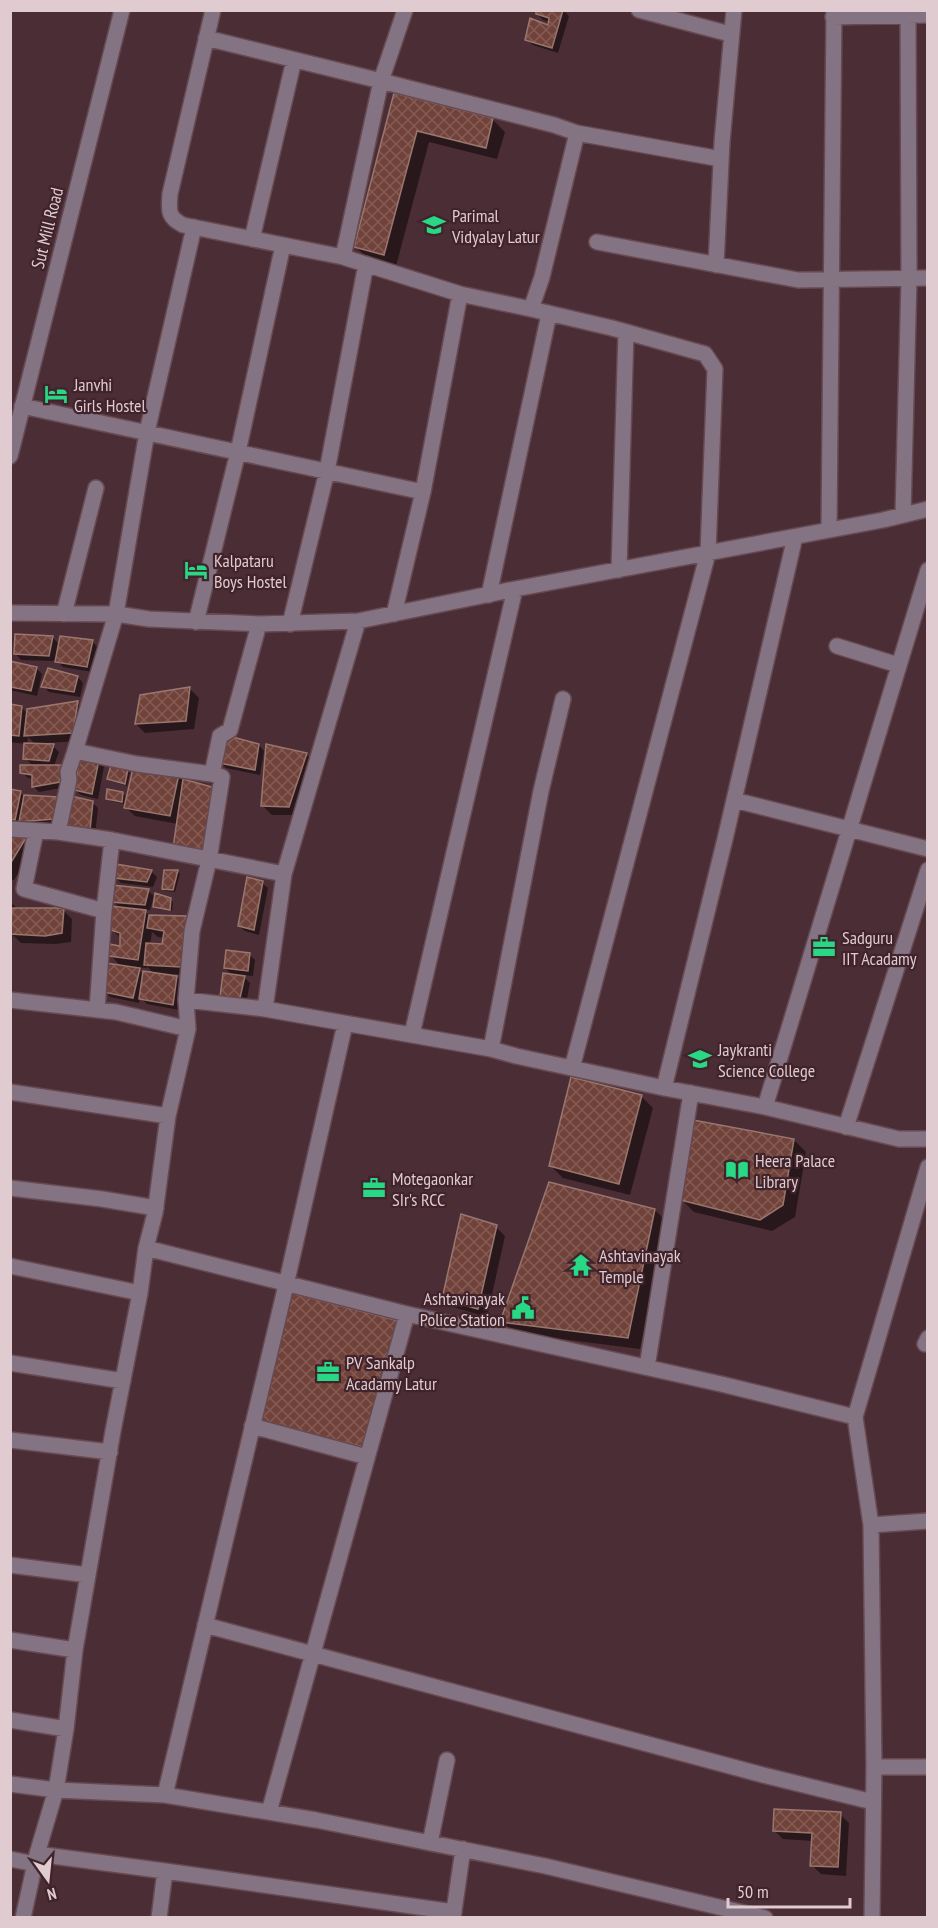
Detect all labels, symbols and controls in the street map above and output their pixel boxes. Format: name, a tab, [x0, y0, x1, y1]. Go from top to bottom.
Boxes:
street label: Sut Mill Road	[26, 185, 68, 271]
place label: Parimal Vidyalay Latur	[451, 204, 540, 248]
school or university icon: Parimal Vidyalay Latur	[421, 212, 447, 238]
place label: Janvhi Girls Hostel	[73, 373, 147, 417]
hotel icon: Janvhi Girls Hostel	[43, 381, 69, 407]
place label: Kalpataru Boys Hostel	[214, 549, 287, 593]
hotel icon: Kalpataru Boys Hostel	[183, 557, 209, 583]
place label: Sadguru IIT Acadamy	[842, 926, 917, 970]
office icon: Sadguru IIT Acadamy	[811, 934, 837, 960]
place label: Jaykranti Science College	[717, 1038, 815, 1082]
school or university icon: Jaykranti Science College	[687, 1046, 713, 1072]
place label: Heera Palace Library	[755, 1149, 835, 1193]
library icon: Heera Palace Library	[724, 1157, 750, 1183]
place label: Motegaonkar SIr's RCC	[392, 1167, 473, 1211]
office icon: Motegaonkar SIr's RCC	[361, 1175, 387, 1201]
place label: Ashtavinayak Temple	[599, 1244, 681, 1288]
temple icon: Ashtavinayak Temple	[568, 1252, 594, 1278]
place label: Ashtavinayak Police Station	[420, 1287, 505, 1331]
public building icon: Ashtavinayak Police Station	[510, 1295, 536, 1321]
place label: PV Sankalp Acadamy Latur	[346, 1351, 437, 1395]
office icon: PV Sankalp Acadamy Latur	[315, 1359, 341, 1385]
north arrow	[18, 1850, 78, 1910]
scale bar	[728, 1871, 850, 1909]
text: 50 m	[737, 1880, 769, 1903]
text: N	[45, 1884, 59, 1905]

